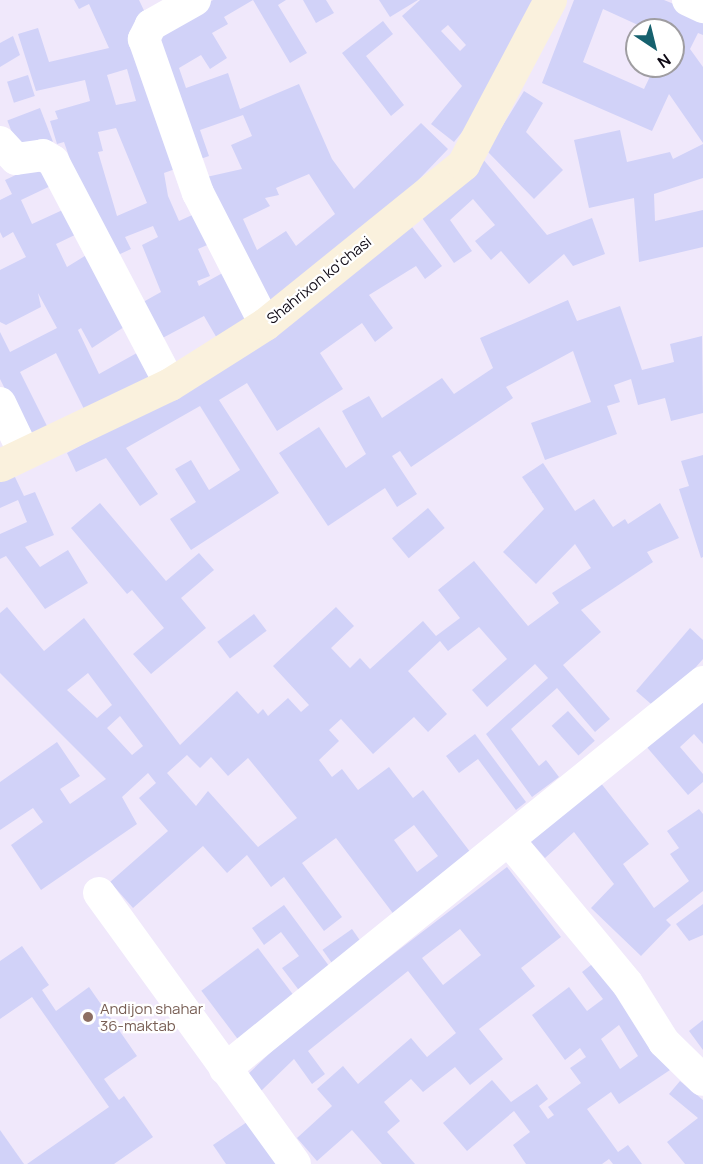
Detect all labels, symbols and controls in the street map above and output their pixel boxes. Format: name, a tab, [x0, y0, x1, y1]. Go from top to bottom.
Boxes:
north arrow	[625, 18, 685, 78]
text: N	[653, 49, 675, 73]
street label: Shahrixon koʻchasi	[263, 232, 375, 328]
place label: Andijon shahar 36-maktab	[100, 999, 203, 1034]
marker: Andijon shahar 36-maktab	[81, 1010, 95, 1024]

